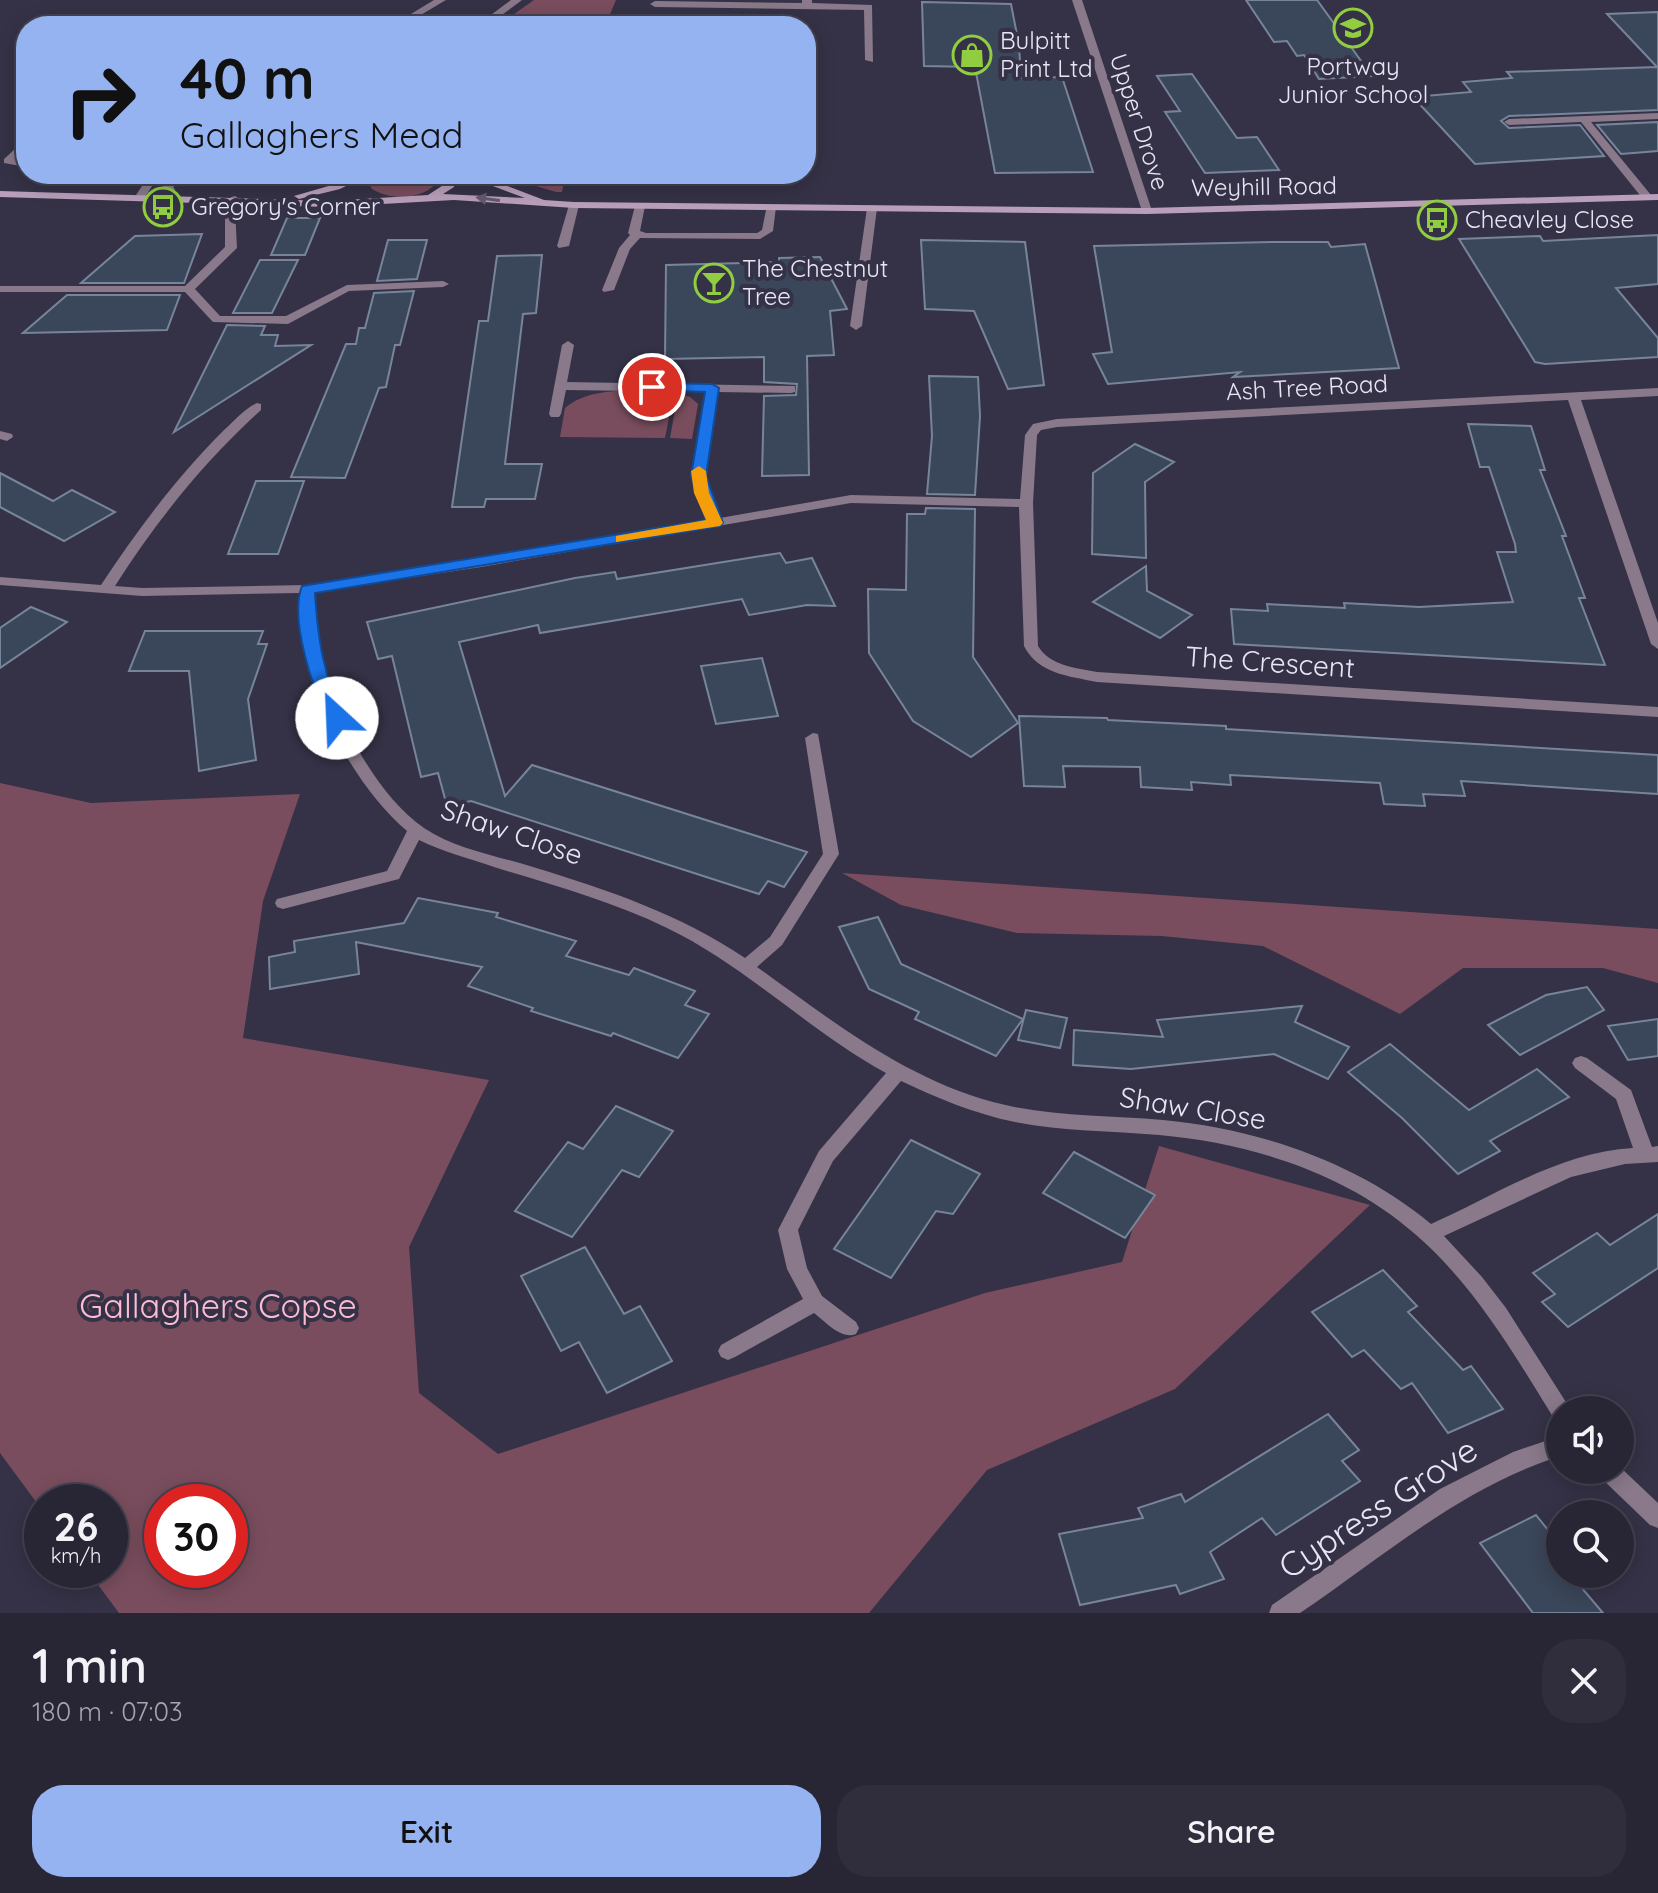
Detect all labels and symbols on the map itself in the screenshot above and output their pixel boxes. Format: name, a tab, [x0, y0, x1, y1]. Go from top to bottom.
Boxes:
school or university icon: Portway Junior School	[1332, 7, 1374, 49]
place label: Bulpitt Print Ltd	[1000, 25, 1092, 83]
shop icon: Bulpitt Print Ltd	[951, 34, 993, 76]
street label: Upper Drove	[1104, 50, 1176, 194]
place label: Portway Junior School	[1278, 51, 1428, 109]
street label: Weyhill Road	[1191, 170, 1337, 202]
bus stop icon: Gregory's Corner	[142, 186, 184, 228]
place label: Gregory's Corner	[191, 191, 380, 221]
one-way arrow	[475, 192, 500, 205]
bus stop icon: Cheavley Close	[1416, 199, 1458, 241]
place label: Cheavley Close	[1465, 204, 1634, 234]
place label: The Chestnut Tree	[742, 253, 888, 311]
bar icon: The Chestnut Tree	[693, 262, 735, 304]
pin	[618, 353, 686, 421]
street label: Ash Tree Road	[1225, 368, 1389, 406]
street label: The Crescent	[1184, 638, 1356, 685]
position arrow	[295, 676, 379, 760]
street label: Shaw Close	[437, 791, 588, 872]
street label: Shaw Close	[1118, 1079, 1269, 1136]
park label: Gallaghers Copse	[79, 1284, 357, 1327]
street label: Cypress Grove	[1270, 1427, 1485, 1588]
speed limit sign: 30	[144, 1484, 248, 1588]

